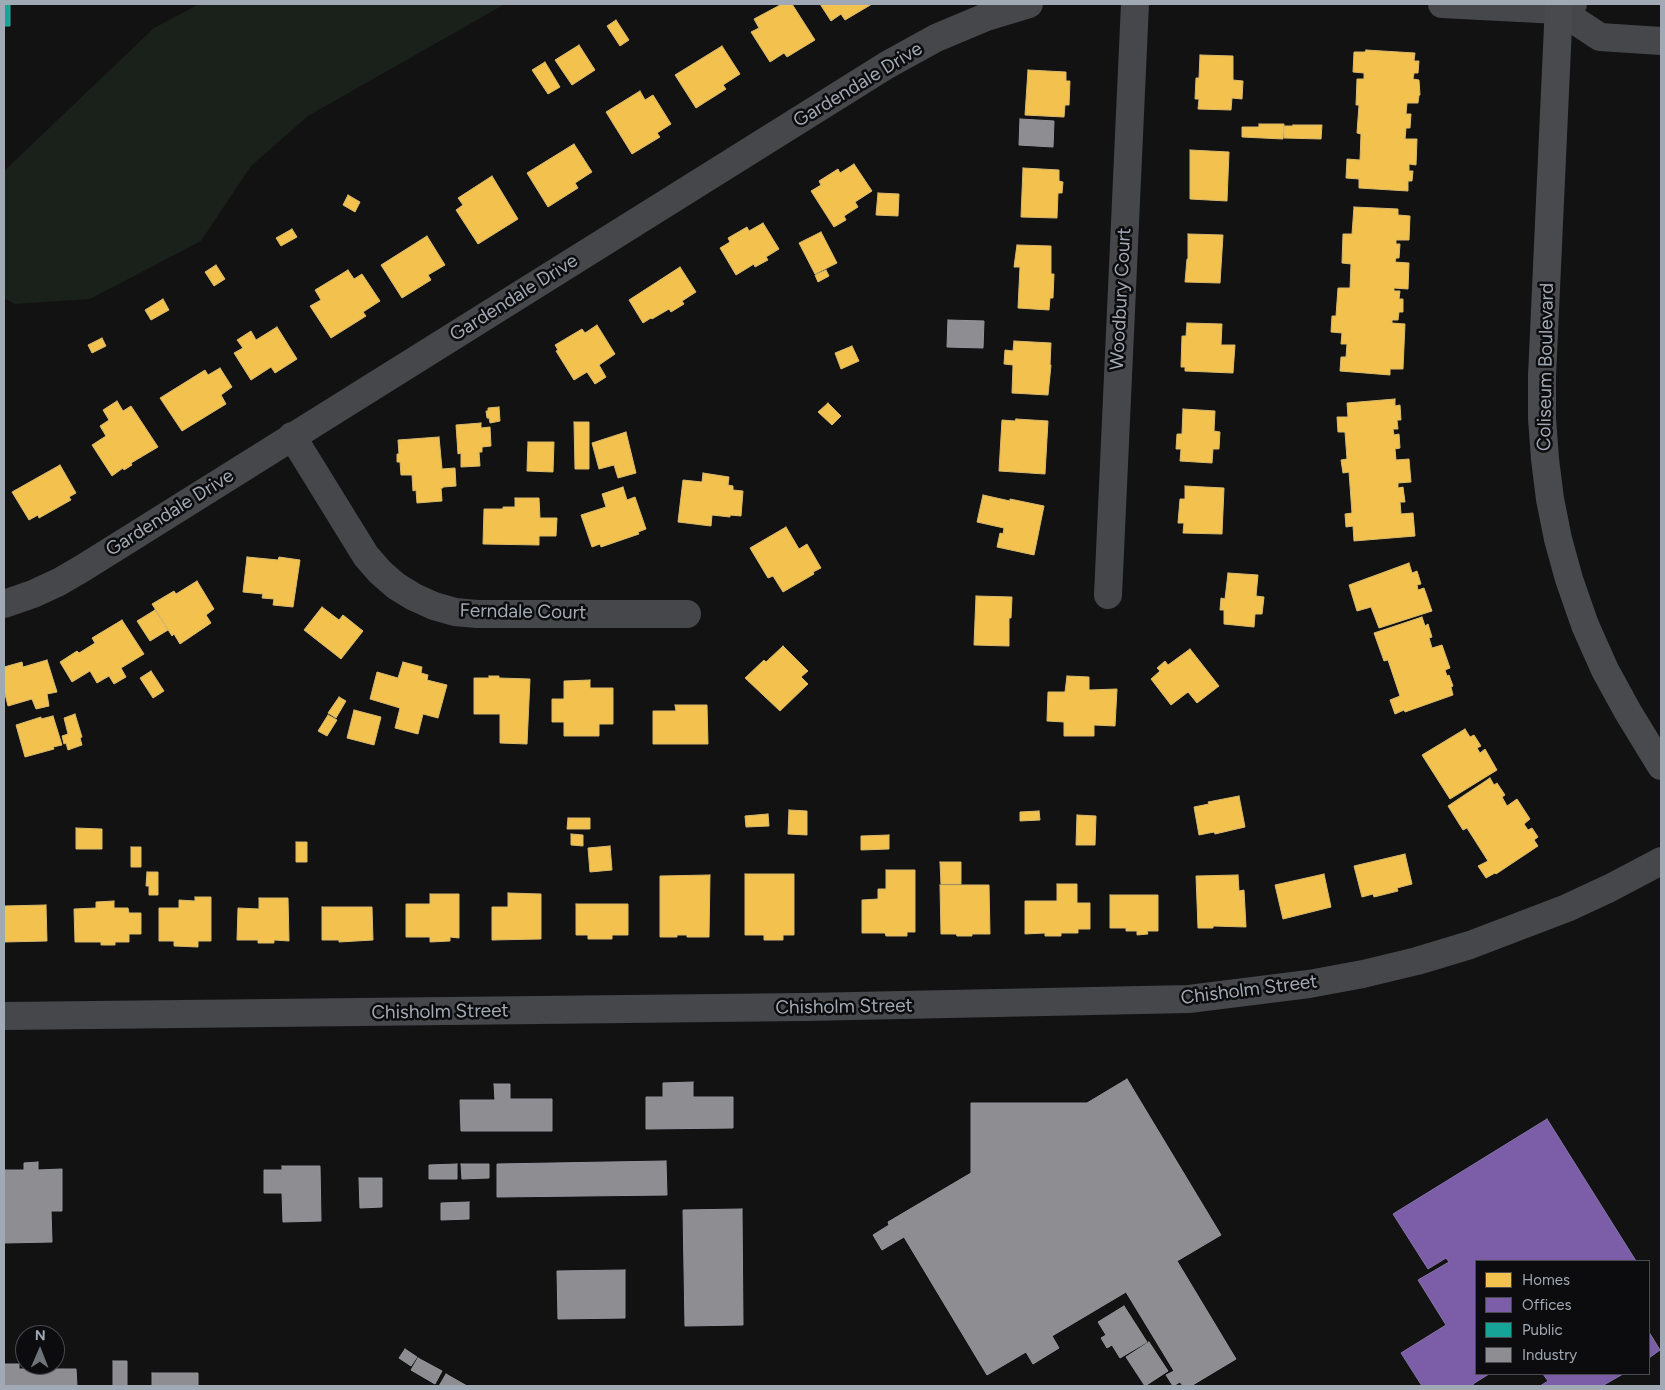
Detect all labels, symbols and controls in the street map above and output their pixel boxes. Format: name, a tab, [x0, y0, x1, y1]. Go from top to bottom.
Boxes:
street label: Gardendale Drive	[789, 37, 927, 133]
street label: Woodbury Court	[1106, 227, 1136, 371]
street label: Gardendale Drive	[446, 249, 582, 347]
street label: Coliseum Boulevard	[1533, 283, 1559, 451]
street label: Gardendale Drive	[102, 464, 238, 562]
street label: Ferndale Court	[460, 599, 586, 625]
street label: Chisholm Street	[1179, 970, 1319, 1010]
street label: Chisholm Street	[775, 994, 913, 1020]
street label: Chisholm Street	[371, 999, 509, 1025]
legend	[1475, 1260, 1650, 1375]
text: Homes	[1522, 1271, 1570, 1289]
text: Offices	[1522, 1296, 1572, 1314]
text: Public	[1522, 1321, 1563, 1339]
north arrow	[15, 1325, 65, 1375]
text: N	[35, 1327, 46, 1344]
text: Industry	[1522, 1346, 1577, 1364]

